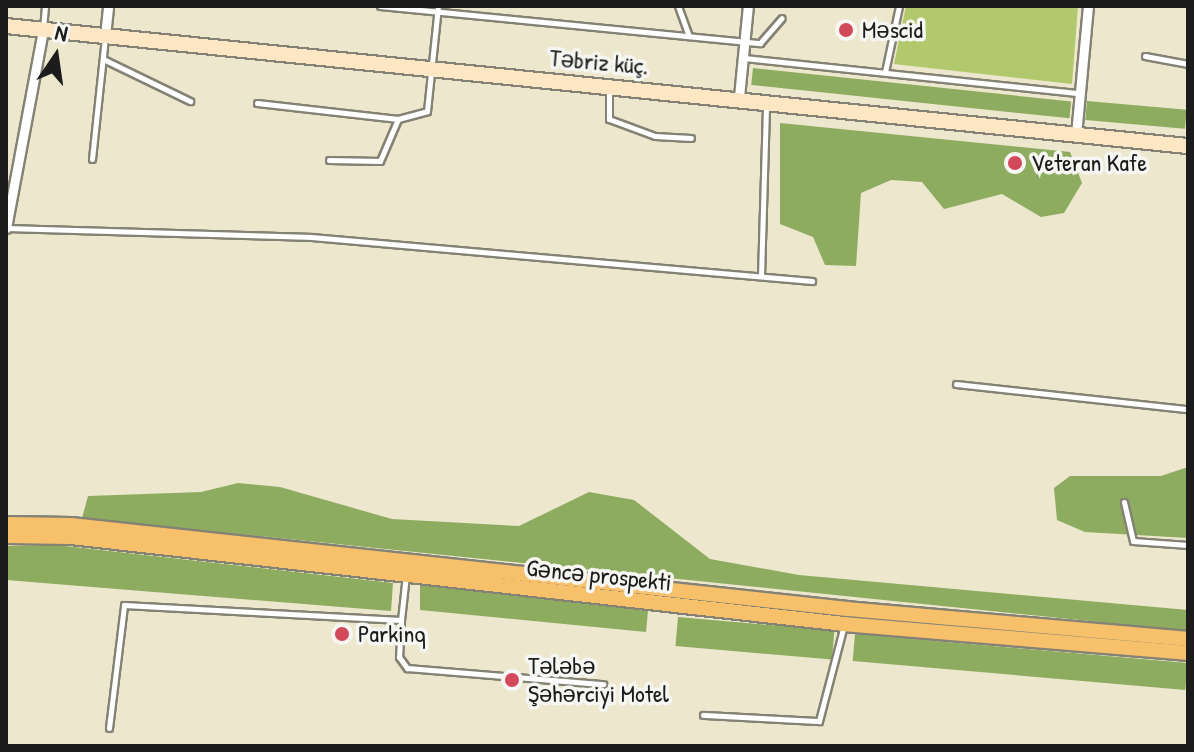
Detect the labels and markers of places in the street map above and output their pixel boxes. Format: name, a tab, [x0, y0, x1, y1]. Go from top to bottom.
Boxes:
place label: Məscid	[862, 16, 923, 44]
marker: Məscid	[837, 21, 855, 39]
place label: Veteran Kafe	[1031, 149, 1147, 177]
marker: Veteran Kafe	[1006, 154, 1024, 172]
place label: Parkinq	[358, 620, 425, 648]
marker: Parkinq	[333, 625, 351, 643]
place label: Tələbə Şəhərciyi Motel	[528, 652, 669, 708]
marker: Tələbə Şəhərciyi Motel	[503, 671, 521, 689]

